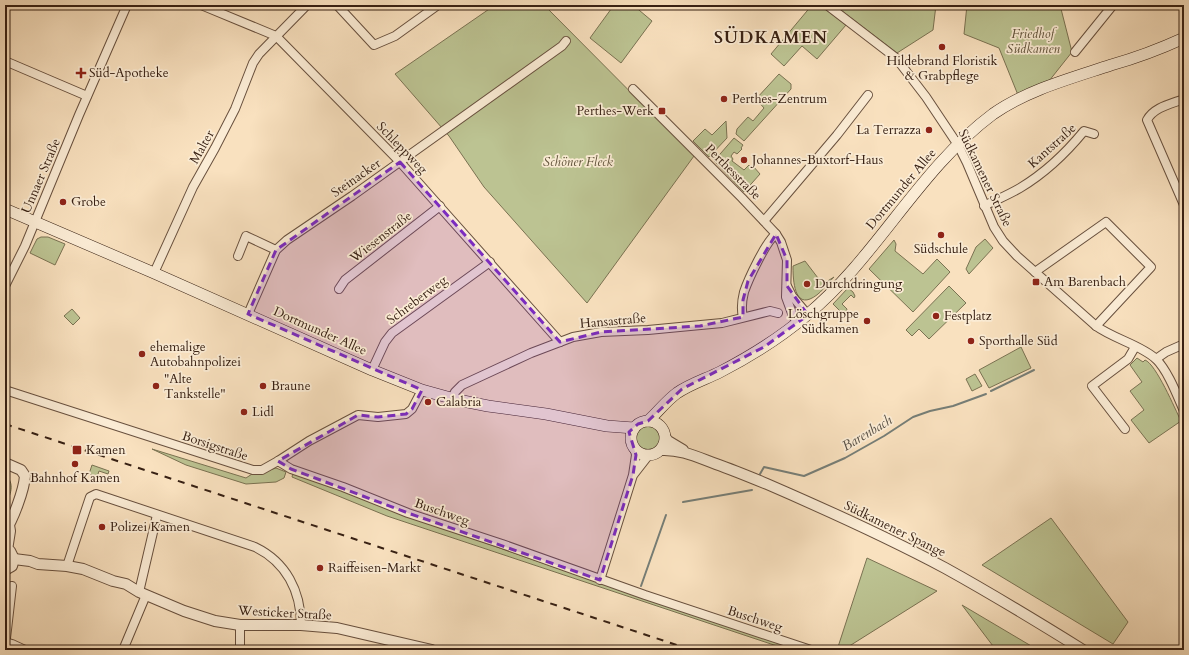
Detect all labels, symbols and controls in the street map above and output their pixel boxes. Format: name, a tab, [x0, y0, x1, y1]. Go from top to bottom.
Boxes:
park label: Friedhof Südkamen	[1006, 25, 1060, 58]
district label: SÜDKAMEN	[714, 26, 828, 49]
marker: Hildebrand Floristik & Grabpflege	[937, 42, 947, 52]
place label: Hildebrand Floristik & Grabpflege	[887, 52, 998, 85]
place label: Süd-Apotheke	[89, 64, 169, 82]
marker: Süd-Apotheke	[76, 68, 86, 78]
place label: Perthes-Zentrum	[732, 90, 827, 108]
marker: Perthes-Zentrum	[719, 94, 729, 104]
place label: Perthes-Werk	[576, 102, 654, 120]
marker: Perthes-Werk	[657, 106, 667, 116]
street label: Schleppweg	[373, 118, 432, 179]
street label: Kantstraße	[1024, 119, 1080, 173]
place label: La Terrazza	[856, 121, 921, 139]
marker: La Terrazza	[924, 125, 934, 135]
street label: Südkamener Straße	[954, 126, 1016, 230]
street label: Malter	[185, 127, 219, 167]
street label: Unnaer Straße	[17, 136, 65, 216]
street label: Perthesstraße	[701, 140, 765, 204]
street label: Dortmunder Allee	[862, 145, 940, 233]
place label: Johannes-Buxtorf-Haus	[750, 151, 883, 169]
park label: Schöner Fleck	[543, 153, 614, 171]
street label: Steinacker	[328, 154, 385, 202]
marker: Johannes-Buxtorf-Haus	[739, 155, 749, 165]
place label: Grobe	[71, 193, 106, 211]
marker: Grobe	[58, 197, 68, 207]
street label: Wiesenstraße	[346, 207, 416, 267]
marker: Südschule	[936, 230, 946, 240]
place label: Südschule	[914, 240, 968, 258]
street label: Schreberweg	[383, 271, 452, 329]
place label: Am Barenbach	[1044, 273, 1126, 291]
place label: Durchdringung	[815, 275, 903, 293]
marker: Am Barenbach	[1031, 277, 1041, 287]
marker: Durchdringung	[802, 279, 812, 289]
street label: Dortmunder Allee	[270, 302, 370, 360]
place label: Löschgruppe Südkamen	[788, 305, 860, 338]
place label: Festplatz	[944, 307, 992, 325]
street label: Hansastraße	[579, 309, 647, 333]
marker: Festplatz	[931, 311, 941, 321]
marker: Löschgruppe Südkamen	[862, 316, 872, 326]
place label: Sporthalle Süd	[979, 332, 1058, 350]
marker: Sporthalle Süd	[966, 336, 976, 346]
place label: ehemalige Autobahnpolizei	[150, 338, 241, 371]
marker: ehemalige Autobahnpolizei	[137, 349, 147, 359]
place label: "Alte Tankstelle"	[164, 370, 226, 403]
place label: Braune	[271, 377, 311, 395]
marker: "Alte Tankstelle"	[151, 381, 161, 391]
marker: Braune	[258, 381, 268, 391]
place label: Calabria	[436, 393, 482, 411]
marker: Calabria	[423, 397, 433, 407]
place label: Lidl	[252, 403, 274, 421]
marker: Lidl	[239, 407, 249, 417]
water label: Barenbach	[838, 410, 896, 455]
street label: Borsigstraße	[180, 427, 250, 465]
place label: Kamen	[86, 441, 126, 459]
marker: Kamen	[71, 444, 83, 456]
marker: Bahnhof Kamen	[70, 459, 80, 469]
place label: Bahnhof Kamen	[30, 469, 121, 487]
street label: Buschweg	[412, 494, 473, 530]
street label: Südkamener Spange	[841, 497, 949, 561]
place label: Polizei Kamen	[110, 518, 191, 536]
marker: Polizei Kamen	[97, 522, 107, 532]
place label: Raiffeisen-Markt	[328, 559, 421, 577]
marker: Raiffeisen-Markt	[315, 563, 325, 573]
street label: Westicker Straße	[237, 601, 333, 624]
street label: Buschweg	[725, 602, 786, 637]

